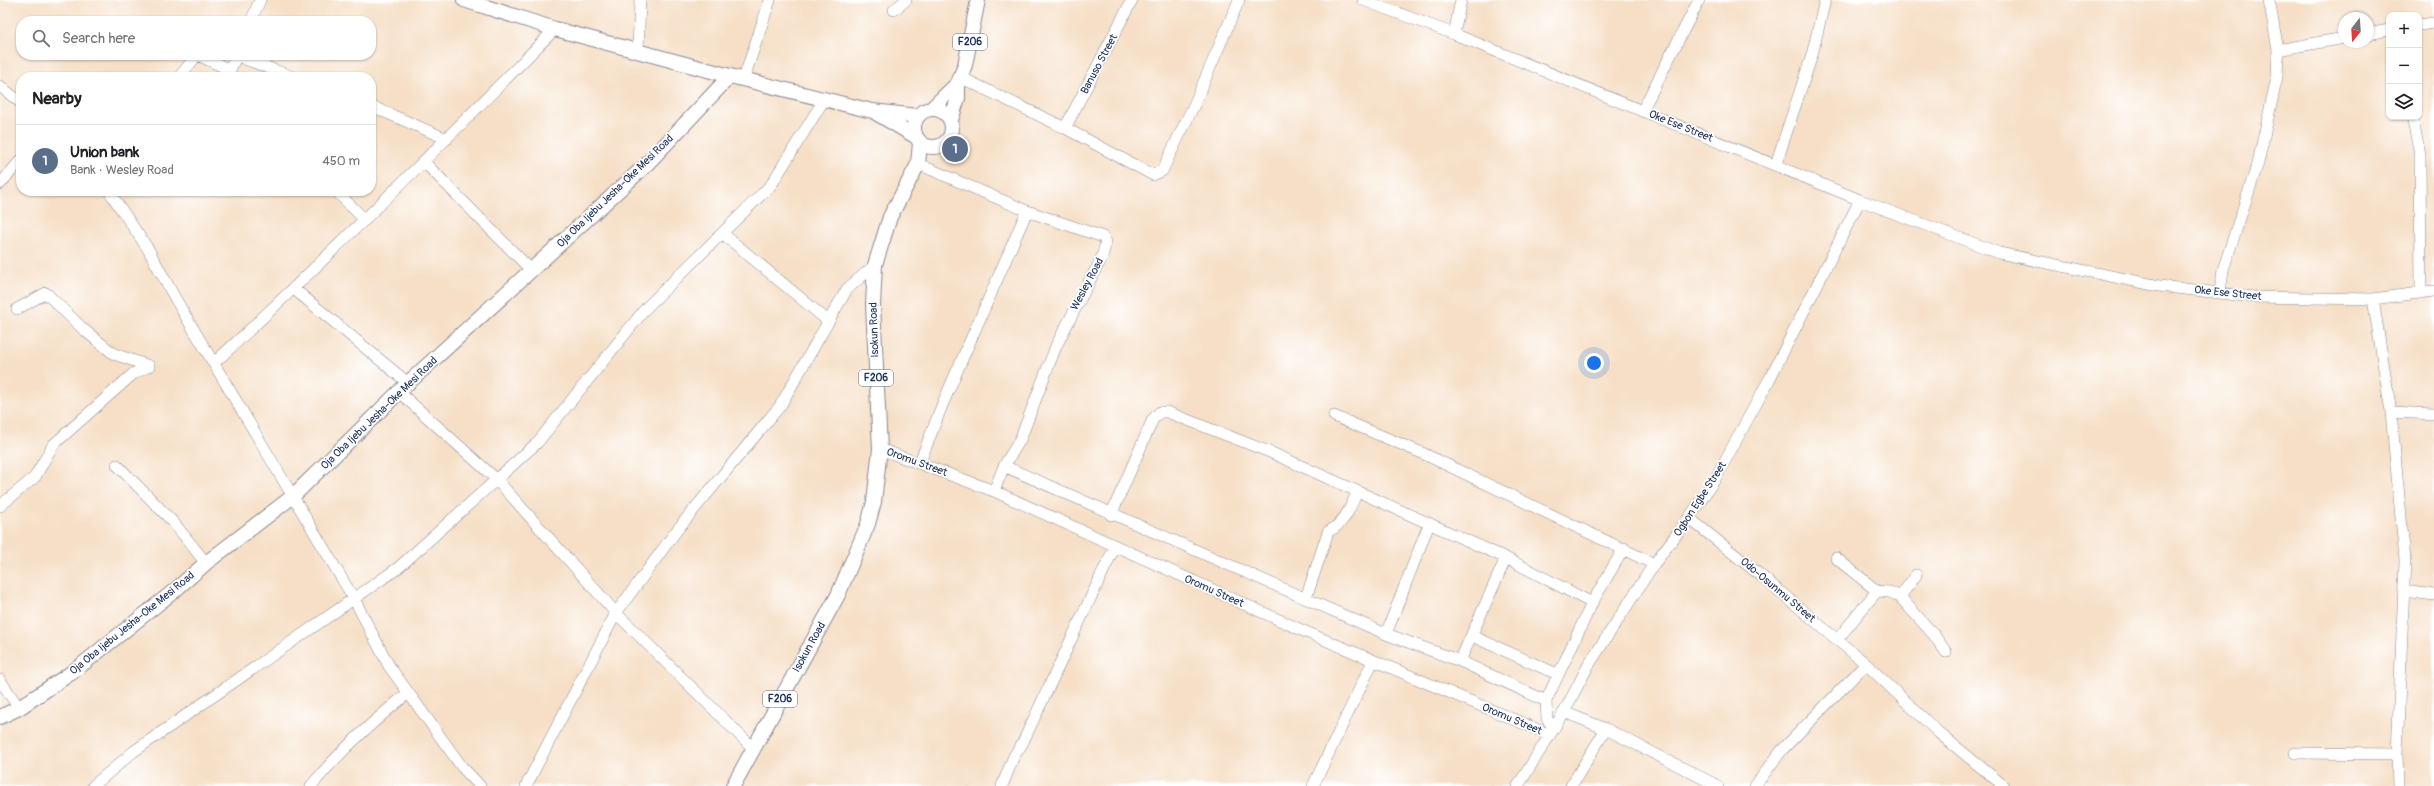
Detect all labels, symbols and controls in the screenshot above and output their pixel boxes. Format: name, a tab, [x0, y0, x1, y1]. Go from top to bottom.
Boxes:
north arrow	[2338, 12, 2374, 48]
map controls	[2386, 12, 2422, 120]
button: +	[2386, 12, 2422, 48]
search box	[16, 16, 376, 60]
icon: search	[30, 27, 52, 49]
text: Search here	[62, 29, 135, 48]
street label: Banuso Street	[1078, 31, 1120, 96]
road number: F206	[953, 34, 987, 50]
button: −	[2386, 48, 2422, 84]
button: layers	[2386, 84, 2422, 120]
text: Nearby	[32, 88, 81, 109]
street label: Oke Ese Street	[1647, 107, 1715, 145]
street label: Oja Oba Ijebu Jesha-Oke Mesi Road	[554, 132, 676, 250]
pin: 1	[942, 134, 968, 164]
text: Union bank	[70, 143, 139, 162]
text: 1	[42, 153, 48, 169]
text: 450 m	[322, 153, 360, 169]
text: Bank · Wesley Road	[70, 162, 174, 178]
street label: Wesley Road	[1068, 256, 1106, 312]
street label: Oke Ese Street	[2194, 283, 2263, 303]
street label: Isokun Road	[867, 302, 881, 358]
your location	[1584, 353, 1604, 373]
street label: Oja Oba Ijebu Jesha-Oke Mesi Road	[318, 354, 440, 472]
road number: F206	[859, 370, 893, 386]
street label: Oromu Street	[885, 445, 950, 479]
street label: Ogbon Egbe Street	[1671, 459, 1729, 539]
street label: Odo-Osunmu Street	[1738, 555, 1819, 625]
street label: Oja Oba Ijebu Jesha-Oke Mesi Road	[67, 569, 197, 677]
street label: Oromu Street	[1182, 572, 1246, 610]
street label: Isokun Road	[790, 620, 828, 674]
road number: F206	[763, 691, 797, 707]
street label: Oromu Street	[1480, 701, 1544, 738]

